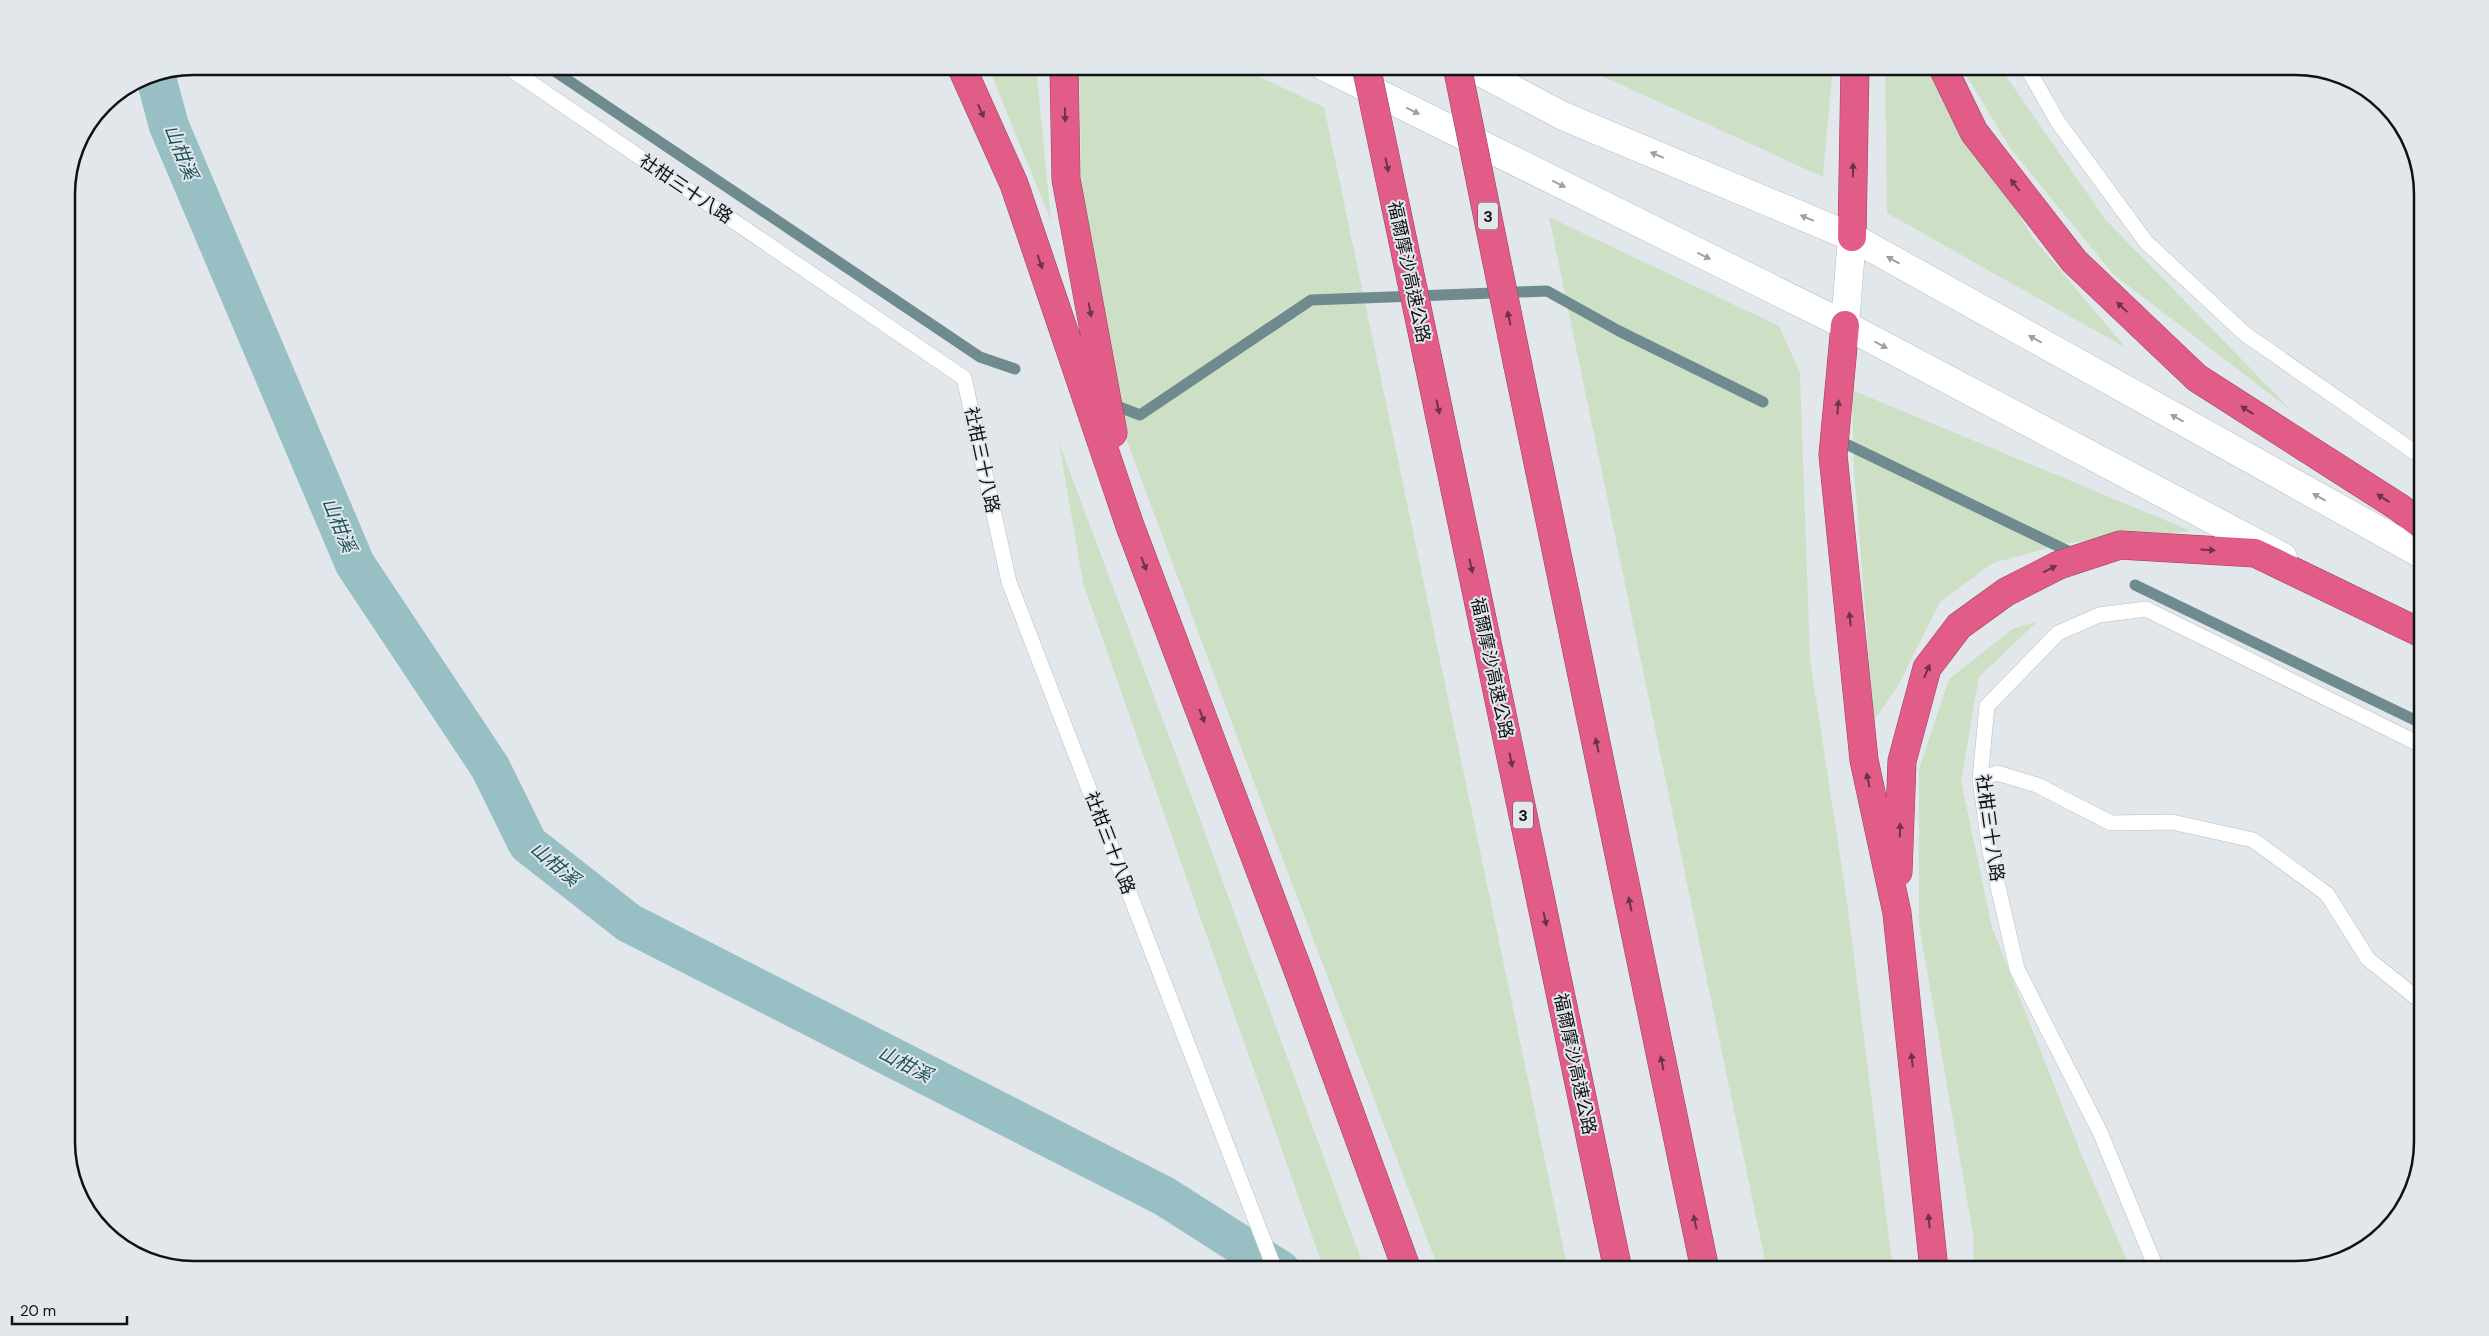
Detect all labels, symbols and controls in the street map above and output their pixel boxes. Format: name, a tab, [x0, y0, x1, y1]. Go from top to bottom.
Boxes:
one-way arrow	[977, 104, 985, 118]
one-way arrow	[1061, 107, 1069, 123]
one-way arrow	[1406, 107, 1421, 115]
water label: 山柑溪	[159, 121, 204, 186]
street label: 社柑三十八路	[635, 149, 737, 229]
one-way arrow	[1650, 151, 1664, 159]
one-way arrow	[1383, 158, 1391, 173]
one-way arrow	[1849, 162, 1857, 178]
one-way arrow	[2009, 179, 2020, 192]
one-way arrow	[1552, 180, 1566, 188]
street label: 福爾摩沙高速公路	[1382, 199, 1436, 345]
road number: 3	[1478, 202, 1498, 230]
one-way arrow	[1800, 213, 1814, 221]
one-way arrow	[1697, 252, 1712, 260]
one-way arrow	[1036, 255, 1044, 270]
one-way arrow	[1886, 255, 1900, 264]
one-way arrow	[2116, 301, 2128, 313]
one-way arrow	[1086, 303, 1094, 318]
one-way arrow	[1504, 309, 1512, 325]
one-way arrow	[2028, 334, 2042, 343]
one-way arrow	[1874, 340, 1888, 349]
one-way arrow	[1834, 399, 1842, 415]
one-way arrow	[1434, 400, 1442, 416]
street label: 社柑三十八路	[959, 405, 1005, 515]
one-way arrow	[2240, 405, 2253, 415]
one-way arrow	[2170, 413, 2184, 422]
one-way arrow	[2312, 492, 2325, 501]
one-way arrow	[2377, 493, 2390, 502]
water label: 山柑溪	[316, 494, 363, 559]
one-way arrow	[2200, 547, 2216, 555]
one-way arrow	[1140, 557, 1148, 572]
one-way arrow	[1467, 559, 1475, 574]
one-way arrow	[2042, 565, 2057, 573]
street label: 福爾摩沙高速公路	[1465, 595, 1519, 741]
one-way arrow	[1846, 610, 1854, 626]
one-way arrow	[1924, 664, 1932, 678]
one-way arrow	[1198, 709, 1206, 724]
one-way arrow	[1592, 736, 1600, 752]
one-way arrow	[1508, 752, 1516, 768]
one-way arrow	[1864, 772, 1872, 788]
street label: 社柑三十八路	[1971, 773, 2009, 883]
street label: 社柑三十八路	[1079, 788, 1141, 898]
road number: 3	[1513, 802, 1533, 828]
one-way arrow	[1896, 821, 1904, 837]
water label: 山柑溪	[525, 836, 587, 894]
one-way arrow	[1625, 895, 1633, 911]
one-way arrow	[1541, 911, 1549, 927]
street label: 福爾摩沙高速公路	[1548, 991, 1602, 1137]
water label: 山柑溪	[874, 1040, 939, 1089]
one-way arrow	[1908, 1051, 1916, 1067]
one-way arrow	[1658, 1054, 1666, 1070]
one-way arrow	[1925, 1213, 1933, 1229]
one-way arrow	[1691, 1214, 1699, 1230]
scale bar	[12, 1294, 128, 1326]
text: 20 m	[20, 1301, 56, 1321]

